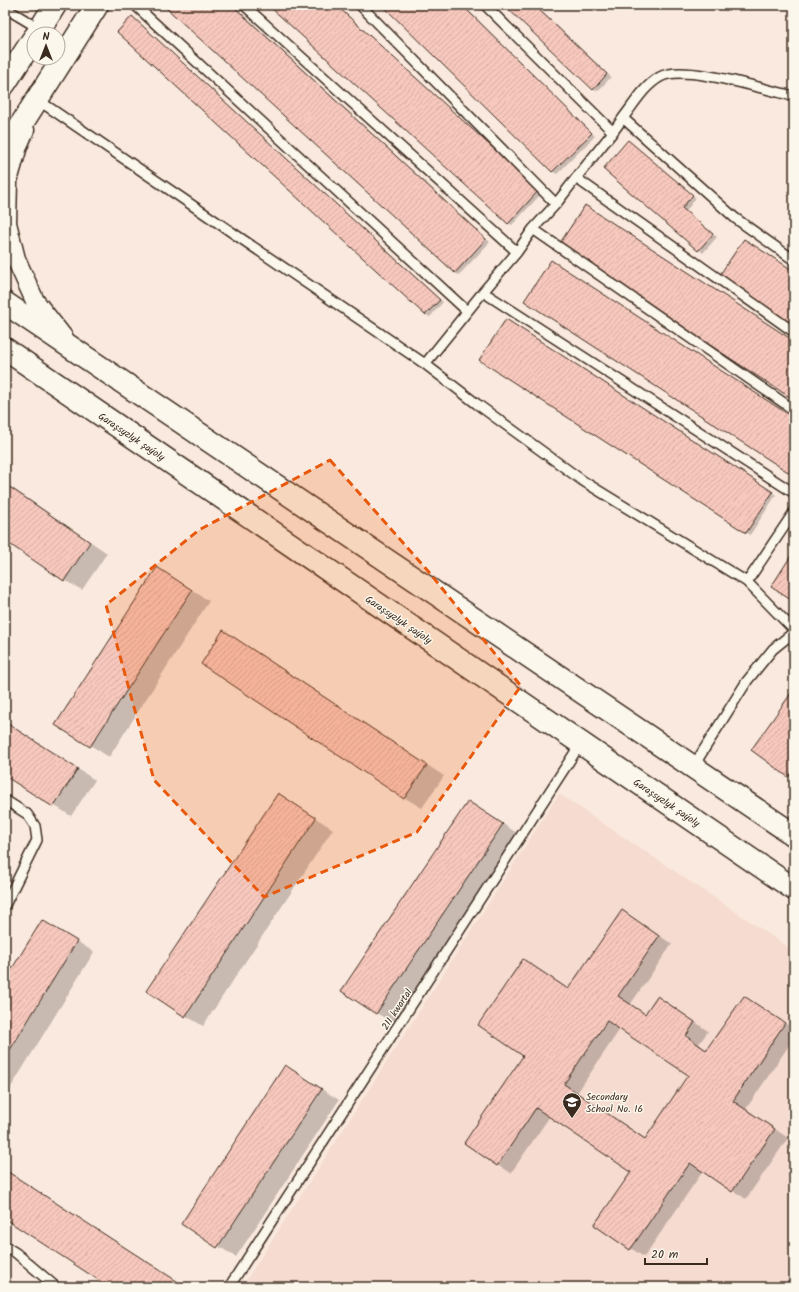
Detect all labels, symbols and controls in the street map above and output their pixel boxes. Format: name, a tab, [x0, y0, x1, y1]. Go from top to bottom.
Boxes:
north arrow	[26, 26, 66, 66]
text: N	[43, 28, 50, 46]
street label: Garaşsyzlyk şaýoly	[95, 409, 168, 465]
street label: Garaşsyzlyk şaýoly	[362, 592, 435, 648]
street label: Garaşsyzlyk şaýoly	[630, 775, 703, 831]
street label: 211 kwartal	[377, 985, 417, 1033]
place label: Secondary School No. 16	[586, 1089, 643, 1117]
school or university icon: Secondary School No. 16	[561, 1091, 583, 1119]
scale bar	[645, 1240, 707, 1266]
text: 20 m	[651, 1245, 679, 1264]

